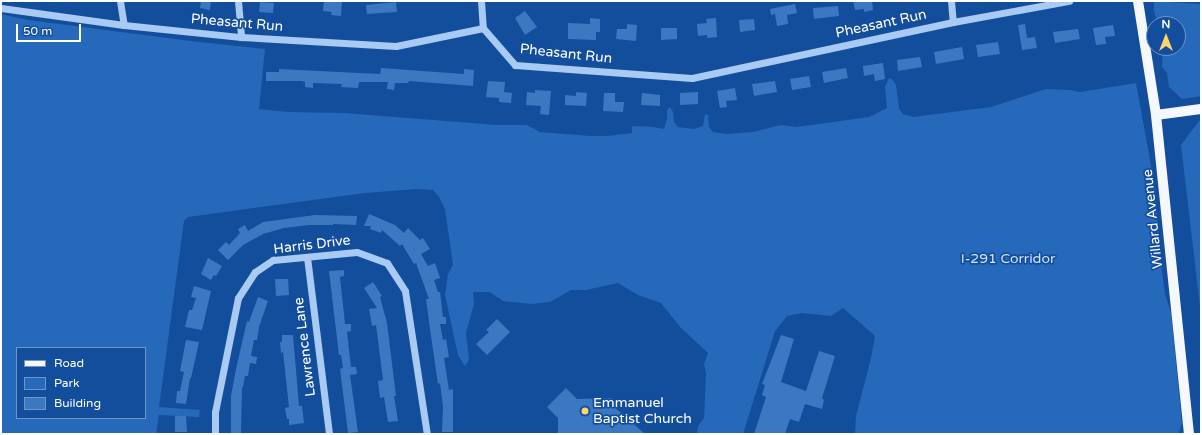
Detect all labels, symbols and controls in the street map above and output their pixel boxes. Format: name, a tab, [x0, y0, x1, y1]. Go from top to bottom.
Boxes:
street label: Pheasant Run	[834, 6, 928, 42]
street label: Pheasant Run	[190, 11, 284, 35]
scale bar	[18, 16, 83, 42]
north arrow	[1146, 16, 1186, 56]
text: N	[1162, 18, 1170, 31]
text: 50 m	[23, 24, 52, 38]
street label: Pheasant Run	[519, 41, 613, 67]
street label: Willard Avenue	[1139, 168, 1167, 270]
street label: Harris Drive	[273, 232, 351, 258]
park label: I-291 Corridor	[961, 251, 1055, 267]
street label: Lawrence Lane	[291, 296, 319, 398]
legend	[16, 347, 146, 419]
text: Road	[54, 356, 84, 370]
text: Park	[54, 376, 80, 390]
place label: Emmanuel Baptist Church	[593, 395, 692, 428]
text: Building	[54, 396, 101, 410]
marker: Emmanuel Baptist Church	[580, 406, 590, 416]

